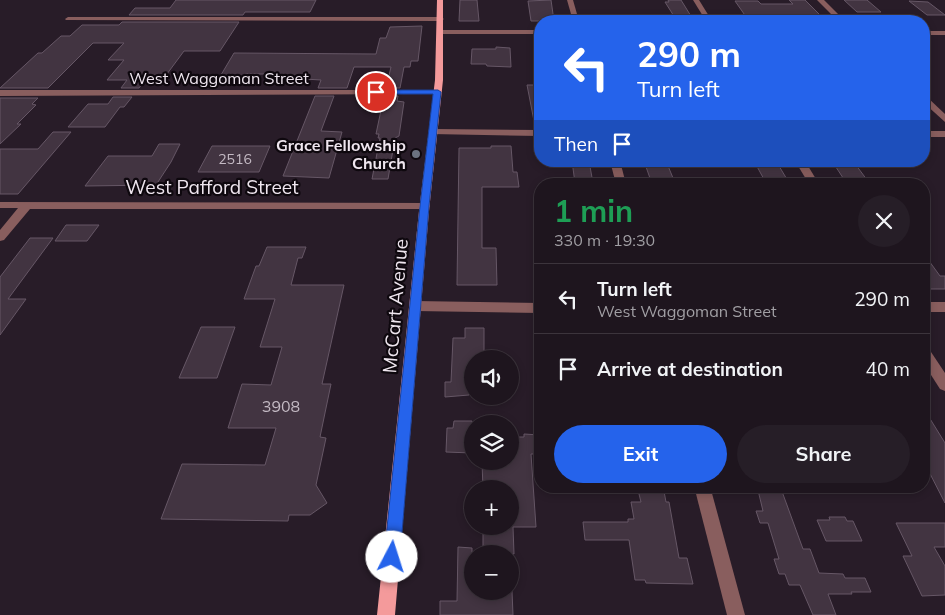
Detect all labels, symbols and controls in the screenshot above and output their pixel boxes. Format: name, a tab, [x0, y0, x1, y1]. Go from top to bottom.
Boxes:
text: 290 m	[637, 32, 741, 76]
icon: left	[554, 35, 619, 100]
street label: West Waggoman Street	[129, 68, 309, 88]
pin	[355, 71, 397, 113]
text: Turn left	[637, 75, 720, 103]
icon: arrive	[362, 78, 390, 106]
icon: arrive	[608, 130, 636, 158]
text: Then	[554, 132, 598, 156]
place label: Grace Fellowship Church	[276, 135, 406, 173]
marker: Grace Fellowship Church	[410, 148, 422, 160]
house number: 2516	[218, 150, 252, 168]
street label: West Pafford Street	[125, 175, 299, 199]
text: 1 min	[554, 192, 633, 230]
button: close	[858, 195, 910, 247]
text: 330 m · 19:30	[554, 230, 655, 250]
street label: McCart Avenue	[377, 238, 413, 374]
text: Turn left	[597, 277, 672, 301]
icon: left	[554, 285, 582, 313]
text: 290 m	[854, 287, 910, 311]
text: West Waggoman Street	[597, 301, 777, 321]
map controls	[464, 350, 519, 600]
button: sound	[464, 350, 519, 405]
icon: arrive	[554, 355, 582, 383]
text: Arrive at destination	[597, 357, 783, 381]
text: 40 m	[866, 357, 910, 381]
house number: 3908	[262, 396, 300, 416]
button: layers	[464, 415, 519, 470]
button: Exit	[554, 425, 727, 483]
button: Share	[737, 425, 910, 483]
button: +	[464, 480, 519, 535]
position arrow	[365, 530, 417, 582]
button: −	[464, 545, 519, 600]

